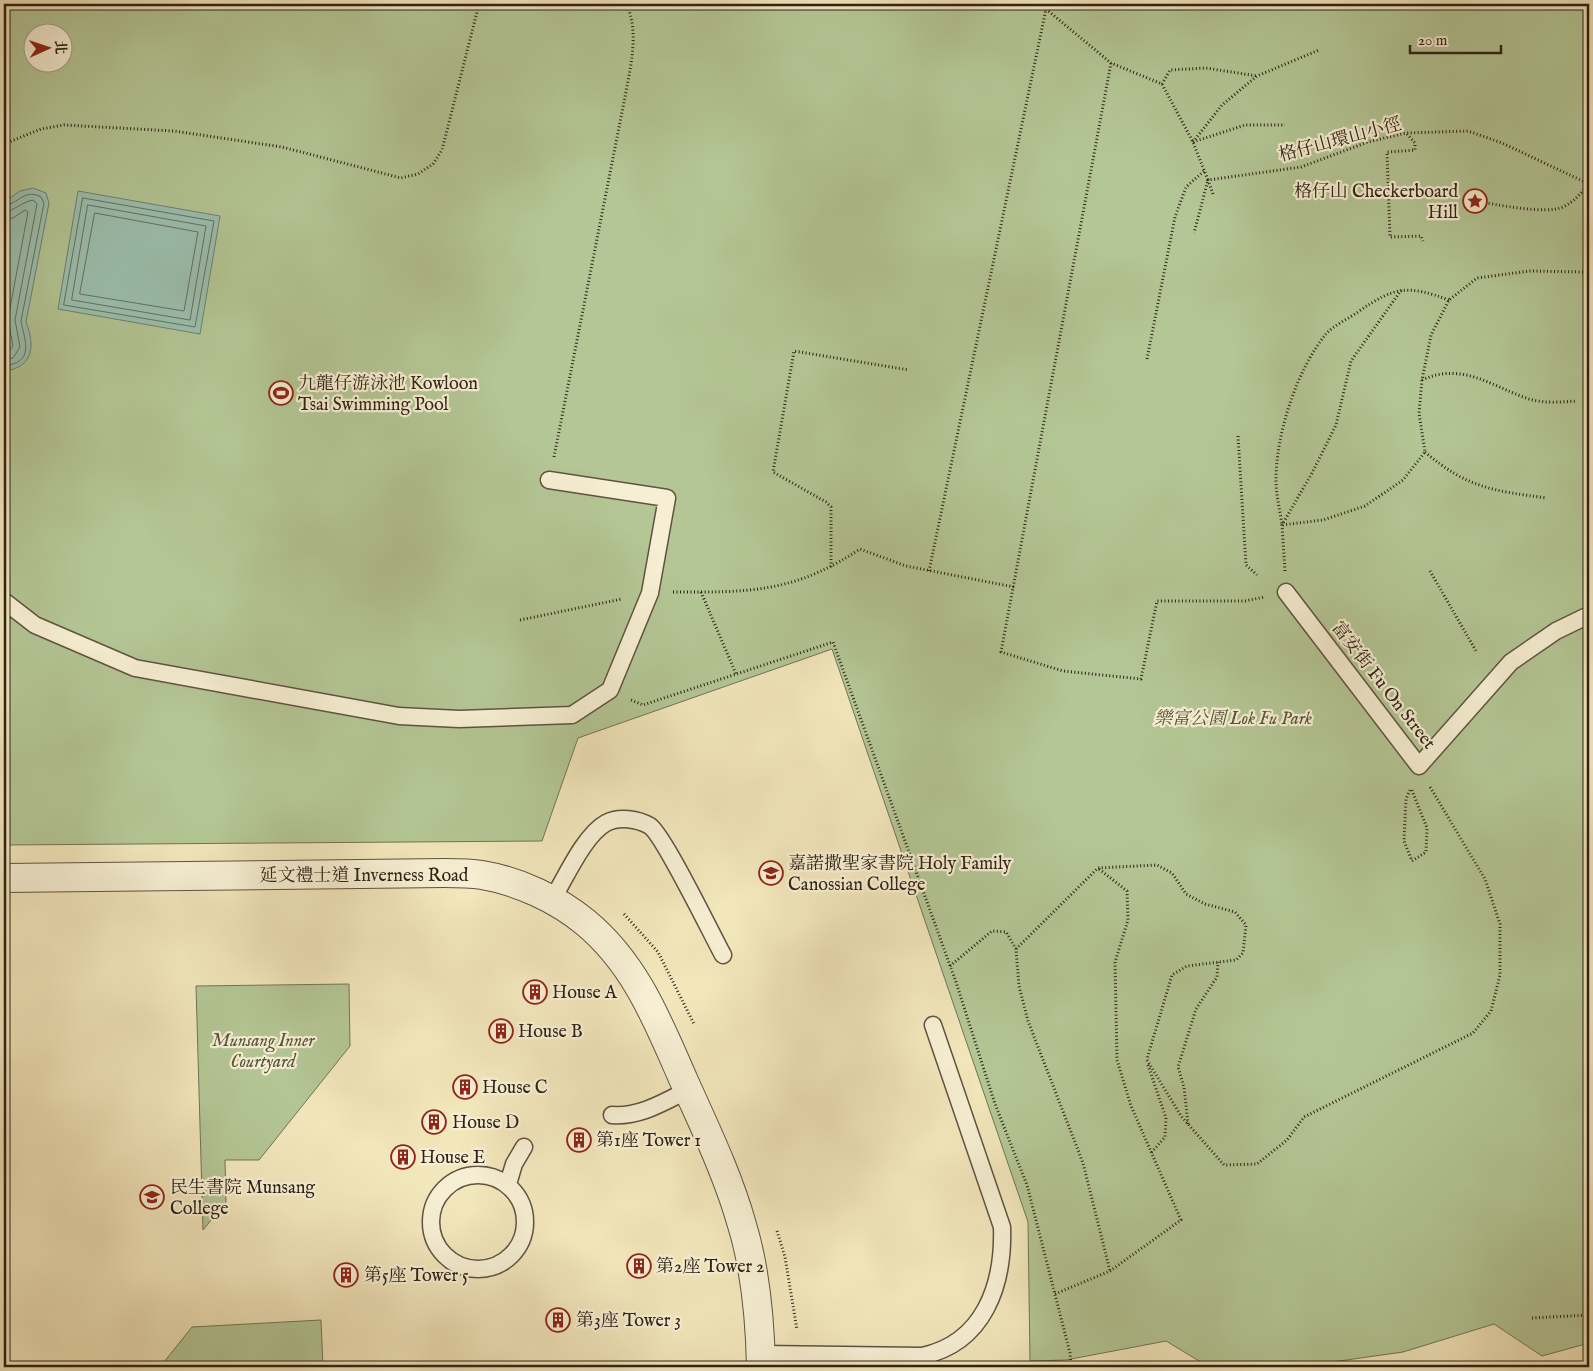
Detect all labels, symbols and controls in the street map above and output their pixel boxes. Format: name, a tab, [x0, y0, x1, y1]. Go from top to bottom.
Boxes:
north arrow	[22, 22, 72, 72]
scale bar	[1410, 22, 1502, 54]
text: 20 m	[1418, 31, 1448, 50]
text: 北	[51, 40, 69, 55]
street label: 格仔山環山小徑	[1277, 113, 1404, 168]
place label: 格仔山 Checkerboard Hill	[1294, 181, 1458, 225]
place icon: 格仔山 Checkerboard Hill	[1462, 188, 1488, 214]
place label: 九龍仔游泳池 Kowloon Tsai Swimming Pool	[298, 373, 478, 417]
sports icon: 九龍仔游泳池 Kowloon Tsai Swimming Pool	[268, 380, 294, 406]
street label: 富安街 Fu On Street	[1326, 618, 1440, 754]
park label: 樂富公園 Lok Fu Park	[1154, 708, 1312, 731]
place label: 嘉諾撒聖家書院 Holy Family Canossian College	[788, 853, 1012, 897]
school or university icon: 嘉諾撒聖家書院 Holy Family Canossian College	[758, 860, 784, 886]
street label: 延文禮士道 Inverness Road	[260, 865, 469, 888]
building icon: House A	[522, 979, 548, 1005]
place label: House A	[552, 982, 618, 1005]
building icon: House B	[488, 1018, 514, 1044]
place label: House B	[518, 1021, 583, 1044]
park label: Munsang Inner Courtyard	[212, 1030, 315, 1074]
building icon: House C	[452, 1074, 478, 1100]
place label: House C	[482, 1077, 548, 1100]
building icon: House D	[421, 1109, 447, 1135]
place label: House D	[452, 1112, 519, 1135]
building icon: 第1座 Tower 1	[566, 1127, 592, 1153]
place label: 第1座 Tower 1	[596, 1130, 701, 1153]
building icon: House E	[390, 1144, 416, 1170]
place label: House E	[420, 1147, 485, 1170]
place label: 民生書院 Munsang College	[170, 1177, 315, 1221]
school or university icon: 民生書院 Munsang College	[139, 1184, 165, 1210]
building icon: 第2座 Tower 2	[626, 1253, 652, 1279]
place label: 第2座 Tower 2	[656, 1256, 764, 1279]
building icon: 第5座 Tower 5	[333, 1262, 359, 1288]
place label: 第5座 Tower 5	[364, 1265, 469, 1288]
building icon: 第3座 Tower 3	[545, 1307, 571, 1333]
place label: 第3座 Tower 3	[576, 1310, 681, 1333]

